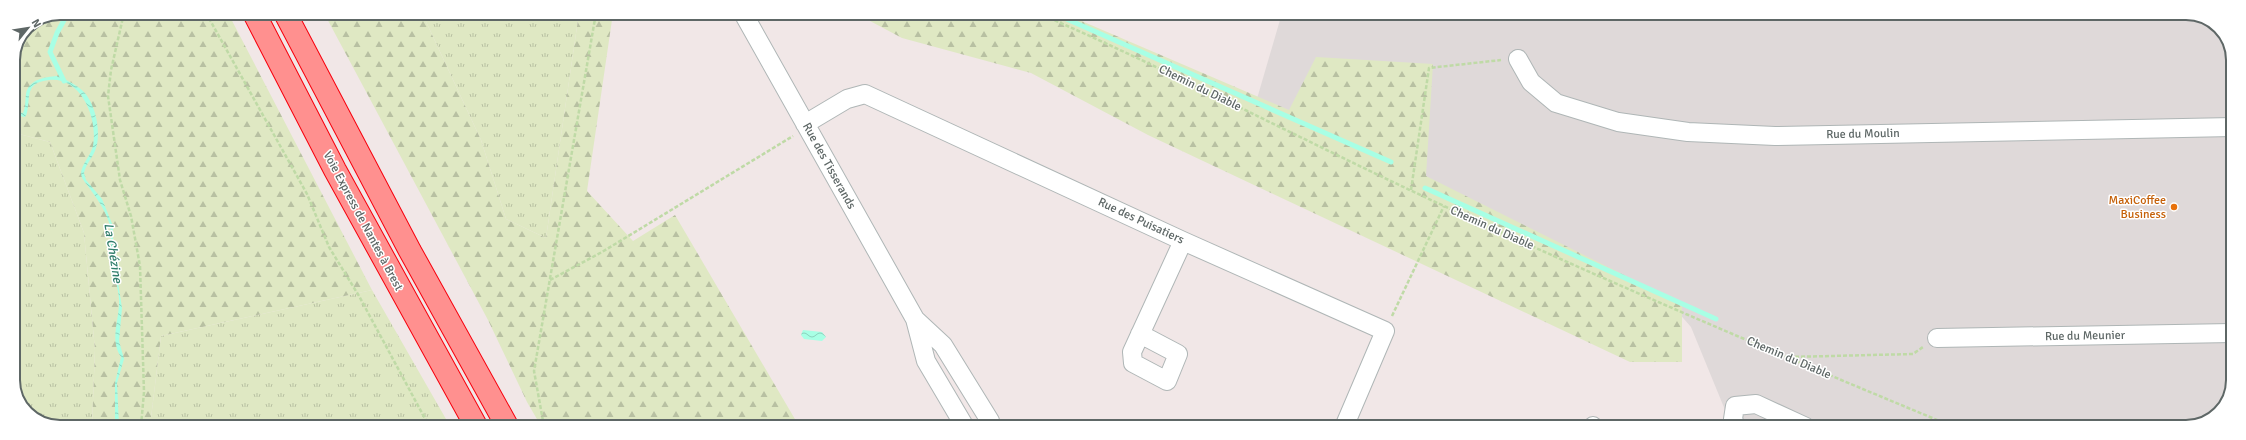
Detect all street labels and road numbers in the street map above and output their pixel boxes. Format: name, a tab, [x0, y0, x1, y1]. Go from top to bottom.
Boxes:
street label: Chemin du Diable	[1156, 61, 1244, 115]
street label: Rue des Tisserands	[799, 120, 859, 212]
street label: Rue du Moulin	[1826, 126, 1900, 142]
street label: Voie Express de Nantes à Brest	[320, 149, 406, 293]
street label: Rue des Puisatiers	[1096, 195, 1186, 247]
street label: Chemin du Diable	[1448, 203, 1536, 253]
street label: Rue du Meunier	[2045, 328, 2126, 344]
street label: Chemin du Diable	[1745, 333, 1833, 383]

